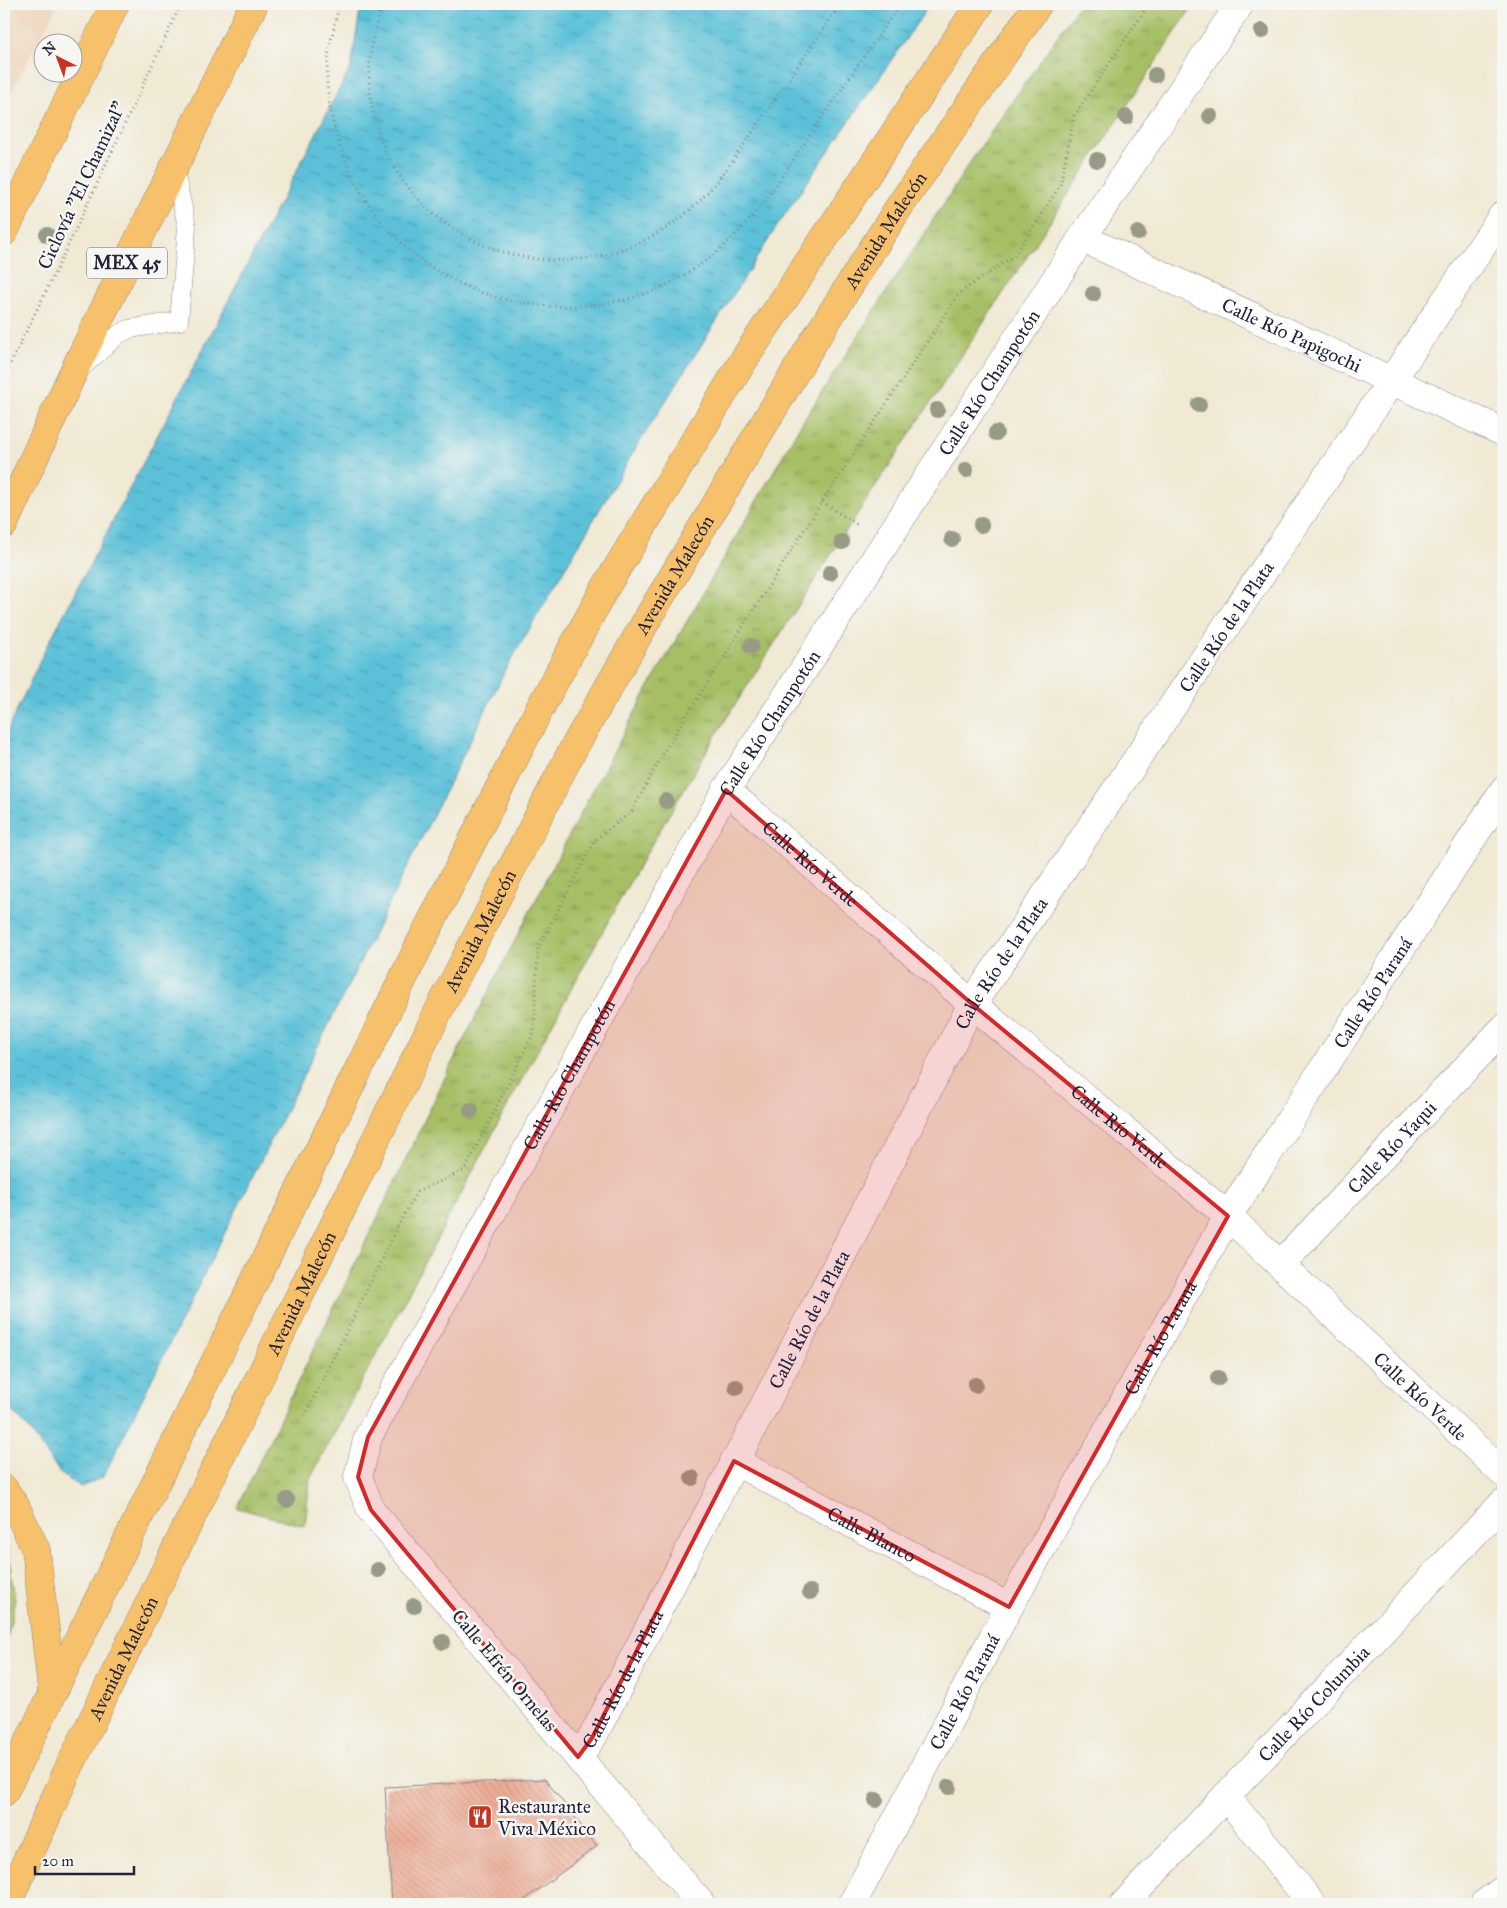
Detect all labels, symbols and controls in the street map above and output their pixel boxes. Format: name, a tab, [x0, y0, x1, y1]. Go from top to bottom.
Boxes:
north arrow	[32, 32, 82, 82]
text: N	[40, 38, 60, 59]
street label: Ciclovía "El Chamizal"	[32, 98, 130, 273]
street label: Avenida Malecón	[839, 167, 932, 294]
road number: MEX 45	[87, 248, 167, 278]
street label: Calle Río Papigochi	[1218, 293, 1365, 377]
street label: Calle Río Champotón	[934, 305, 1045, 460]
street label: Avenida Malecón	[630, 511, 719, 639]
street label: Calle Río de la Plata	[1174, 556, 1279, 697]
street label: Calle Río Champotón	[714, 646, 825, 800]
street label: Calle Río Verde	[757, 816, 863, 912]
street label: Avenida Malecón	[439, 866, 521, 997]
street label: Calle Río de la Plata	[950, 892, 1053, 1033]
street label: Calle Río Paraná	[1329, 932, 1418, 1053]
street label: Calle Río Champotón	[518, 995, 620, 1154]
street label: Calle Río Verde	[1066, 1080, 1173, 1174]
street label: Calle Río Yaqui	[1343, 1096, 1441, 1198]
street label: Avenida Malecón	[261, 1228, 341, 1360]
street label: Calle Río de la Plata	[764, 1245, 855, 1393]
street label: Calle Río Paraná	[1119, 1275, 1202, 1399]
street label: Calle Río Verde	[1369, 1347, 1472, 1446]
street label: Calle Blanco	[823, 1502, 920, 1568]
street label: Avenida Malecón	[83, 1593, 163, 1725]
street label: Calle Efrén Ornelas	[447, 1605, 562, 1736]
street label: Calle Río de la Plata	[577, 1605, 669, 1753]
street label: Calle Río Paraná	[925, 1629, 1005, 1754]
street label: Calle Río Columbia	[1254, 1640, 1375, 1767]
place label: Restaurante Viva México	[497, 1795, 596, 1840]
restaurant icon: Restaurante Viva México	[467, 1804, 493, 1830]
scale bar	[35, 1843, 134, 1875]
text: 20 m	[42, 1852, 74, 1870]

